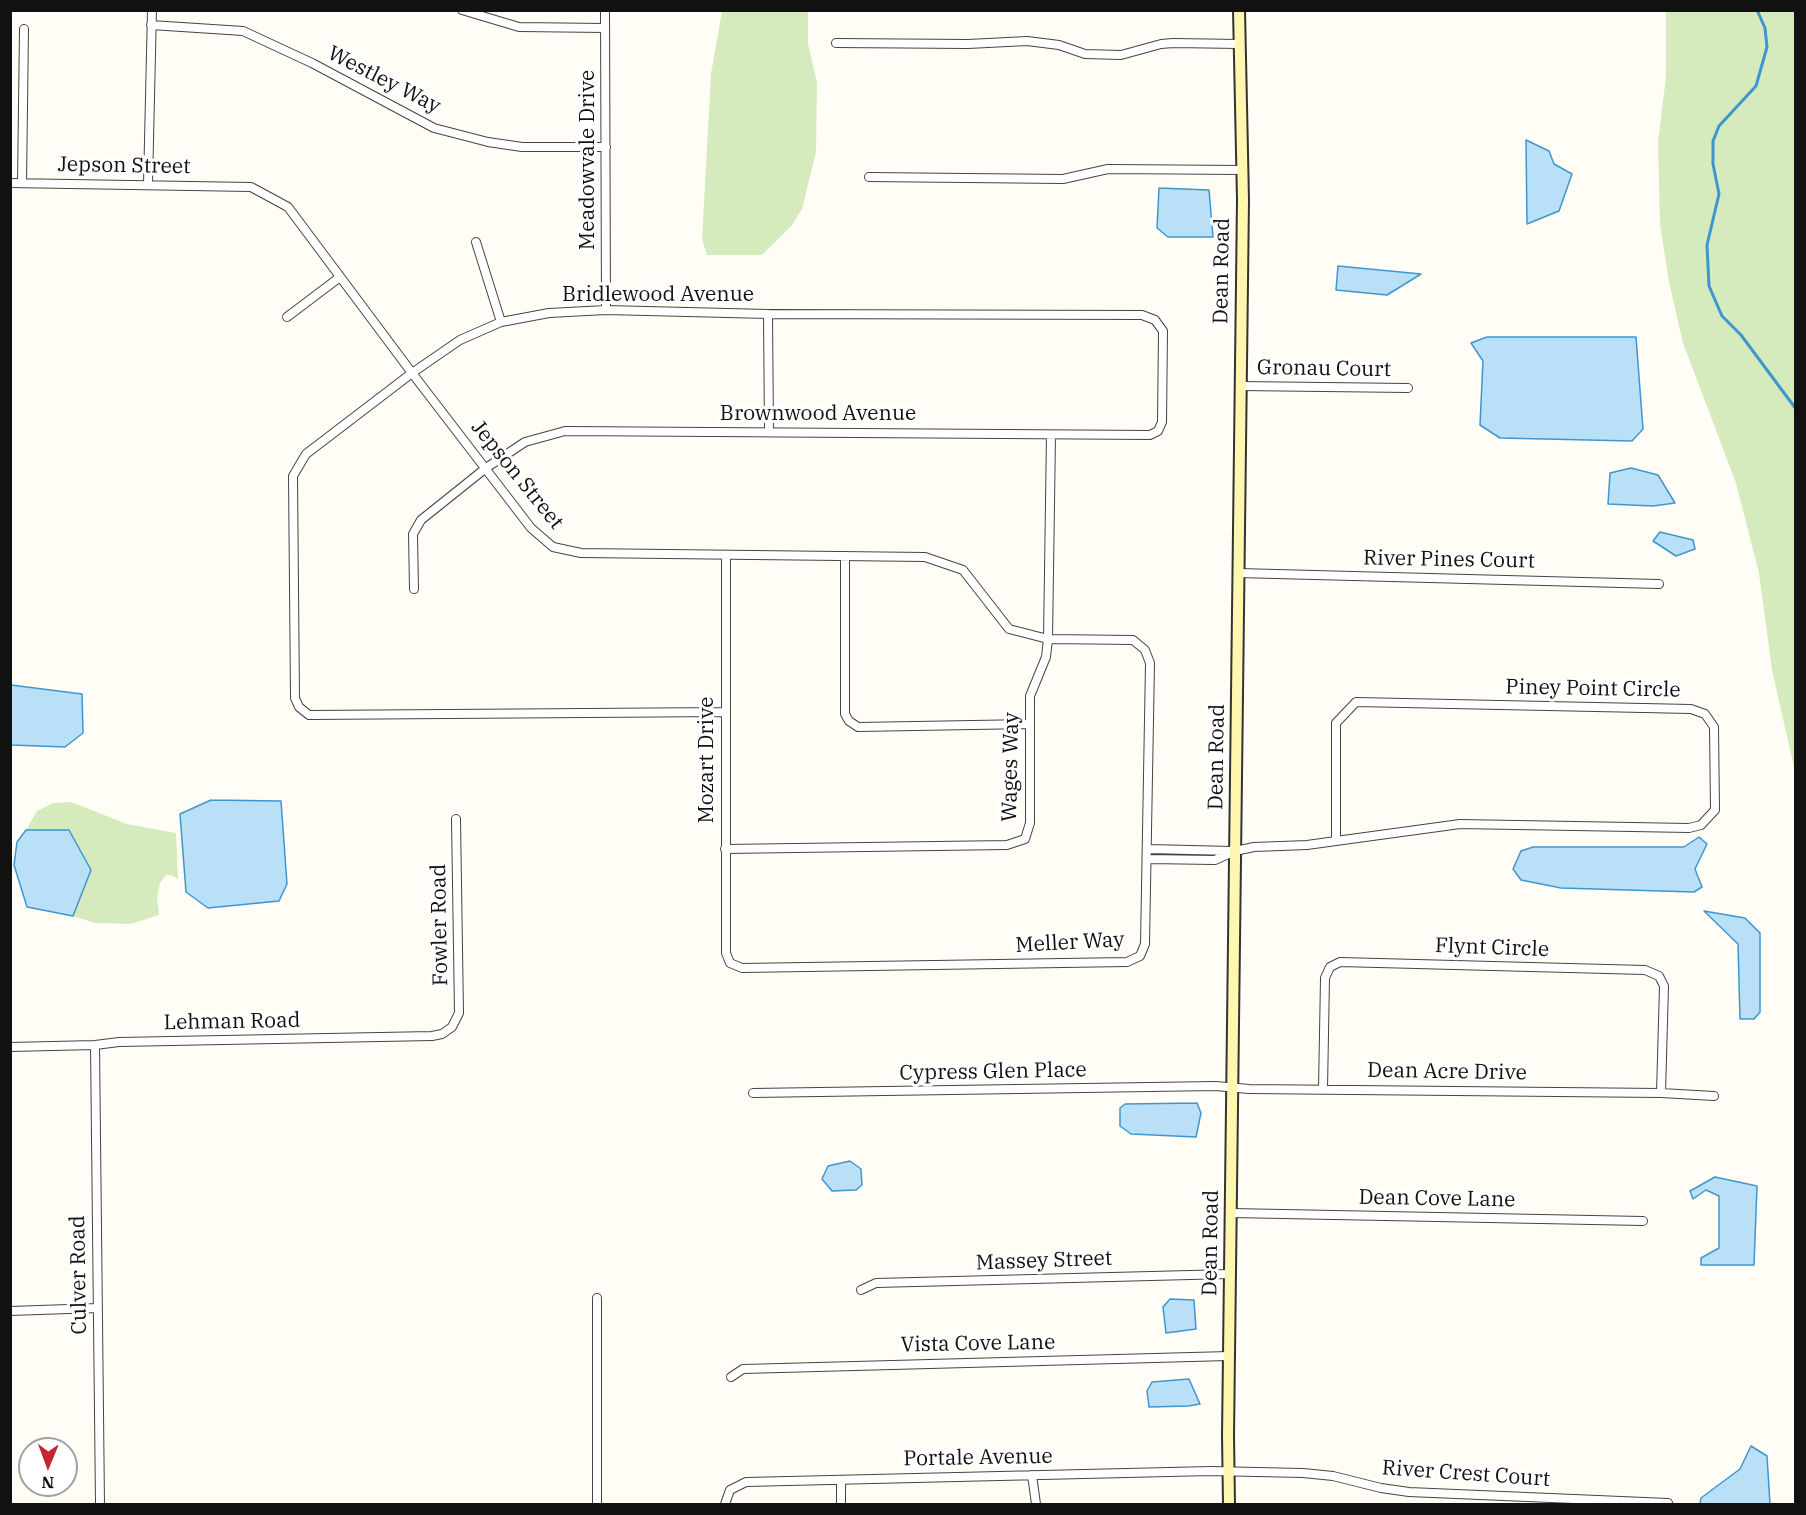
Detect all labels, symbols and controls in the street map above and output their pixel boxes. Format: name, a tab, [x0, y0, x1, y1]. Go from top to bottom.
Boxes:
street label: Westley Way	[323, 41, 445, 119]
street label: Meadowvale Drive	[575, 70, 601, 250]
street label: Jepson Street	[57, 152, 191, 180]
street label: Dean Road	[1208, 218, 1236, 324]
street label: Bridlewood Avenue	[562, 282, 754, 308]
street label: Gronau Court	[1257, 355, 1391, 383]
street label: Brownwood Avenue	[720, 401, 916, 427]
street label: Jepson Street	[465, 415, 569, 535]
street label: River Pines Court	[1363, 546, 1535, 574]
street label: Piney Point Circle	[1505, 675, 1681, 703]
street label: Mozart Drive	[694, 697, 720, 823]
street label: Dean Road	[1203, 704, 1231, 810]
street label: Wages Way	[997, 712, 1025, 822]
street label: Fowler Road	[426, 864, 454, 986]
street label: Meller Way	[1015, 928, 1125, 958]
street label: Flynt Circle	[1434, 933, 1550, 963]
street label: Lehman Road	[163, 1008, 301, 1036]
street label: Cypress Glen Place	[899, 1058, 1087, 1086]
street label: Dean Acre Drive	[1367, 1058, 1527, 1086]
street label: Dean Cove Lane	[1358, 1185, 1516, 1213]
street label: Dean Road	[1197, 1190, 1225, 1296]
street label: Culver Road	[65, 1215, 93, 1335]
street label: Massey Street	[975, 1246, 1113, 1276]
street label: Vista Cove Lane	[900, 1330, 1056, 1358]
north arrow	[18, 1437, 78, 1497]
street label: Portale Avenue	[903, 1444, 1053, 1472]
street label: River Crest Court	[1381, 1456, 1551, 1492]
text: N	[41, 1473, 54, 1493]

